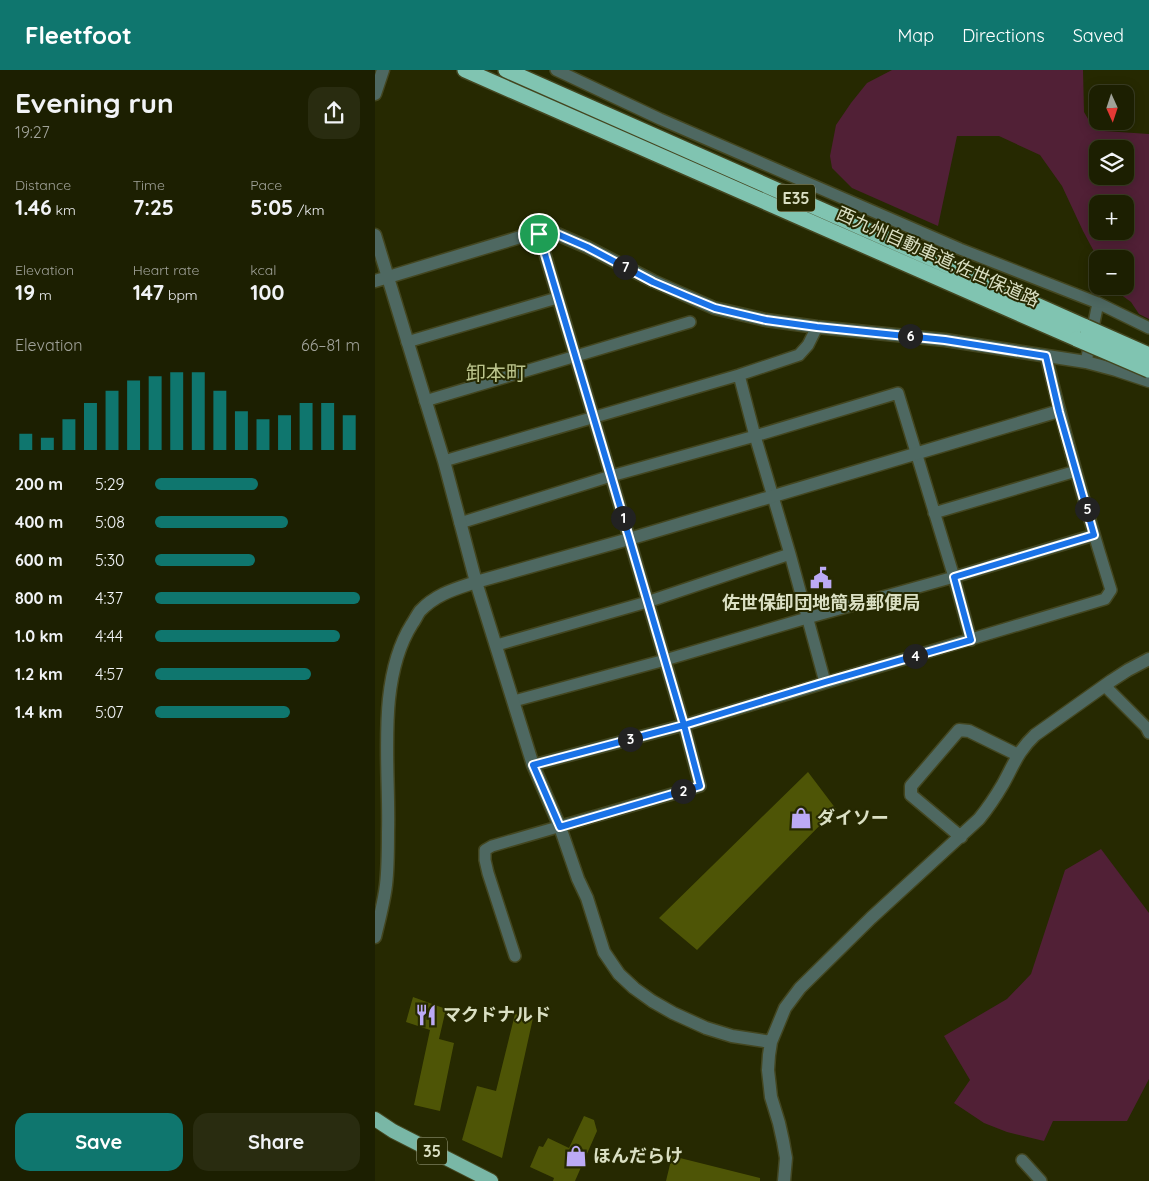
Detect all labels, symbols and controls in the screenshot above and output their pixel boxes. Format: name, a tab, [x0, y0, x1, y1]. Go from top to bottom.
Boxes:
text: Fleetfoot	[25, 20, 132, 50]
text: Map	[897, 24, 934, 47]
text: Directions	[962, 24, 1045, 47]
text: Saved	[1073, 24, 1124, 47]
text: Evening run	[15, 85, 174, 120]
north arrow	[1089, 85, 1134, 130]
map controls	[1089, 85, 1134, 295]
button: share	[308, 87, 360, 139]
text: 19:27	[15, 122, 50, 142]
button: layers	[1089, 140, 1134, 185]
text: Distance	[15, 176, 71, 194]
text: Time	[133, 176, 165, 194]
text: Pace	[250, 176, 282, 194]
road number: E35	[777, 185, 815, 212]
text: 1.46	[15, 194, 52, 220]
text: 7:25	[133, 194, 174, 220]
text: 5:05	[250, 194, 293, 220]
button: +	[1089, 195, 1134, 240]
text: km	[52, 201, 76, 219]
text: /km	[293, 201, 325, 219]
street label: 西九州自動車道;佐世保道路	[833, 201, 1043, 312]
pin	[518, 213, 560, 255]
icon: arrive	[525, 220, 553, 248]
button: −	[1089, 250, 1134, 295]
pin: 7	[613, 254, 637, 280]
text: 7	[622, 258, 629, 276]
text: Elevation	[15, 261, 74, 279]
text: Heart rate	[133, 261, 199, 279]
text: kcal	[250, 261, 276, 279]
text: 19	[15, 279, 35, 305]
text: 147	[133, 279, 164, 305]
text: 100	[250, 279, 284, 305]
text: m	[35, 286, 52, 304]
text: bpm	[164, 286, 198, 304]
pin: 6	[897, 324, 923, 348]
text: 6	[907, 327, 914, 345]
text: Elevation	[15, 335, 82, 355]
text: 66–81 m	[301, 335, 360, 355]
district label: 卸本町	[466, 360, 526, 385]
text: 200 m	[15, 474, 63, 494]
text: 5:29	[95, 474, 125, 494]
pin: 5	[1075, 496, 1099, 522]
text: 5	[1083, 500, 1092, 518]
pin: 1	[611, 506, 635, 530]
text: 1	[621, 509, 626, 527]
text: 400 m	[15, 512, 63, 532]
text: 5:08	[95, 512, 125, 532]
text: 600 m	[15, 550, 63, 570]
text: 5:30	[95, 550, 125, 570]
public building icon: 佐世保卸団地簡易郵便局	[808, 565, 834, 591]
text: 800 m	[15, 588, 63, 608]
text: 4:37	[95, 588, 123, 608]
place label: 佐世保卸団地簡易郵便局	[722, 591, 920, 614]
text: 1.0 km	[15, 626, 63, 646]
text: 4:44	[95, 626, 123, 646]
pin: 4	[903, 644, 927, 668]
text: 4	[911, 647, 920, 665]
text: 1.2 km	[15, 664, 63, 684]
text: 4:57	[95, 664, 123, 684]
text: 1.4 km	[15, 702, 62, 722]
text: 5:07	[95, 702, 124, 722]
pin: 3	[617, 726, 643, 752]
text: 3	[627, 730, 634, 748]
pin: 2	[671, 778, 695, 804]
text: 2	[680, 782, 687, 800]
shop icon: ダイソー	[788, 805, 814, 831]
place label: ダイソー	[817, 806, 889, 829]
restaurant icon: マクドナルド	[413, 1002, 439, 1028]
place label: マクドナルド	[443, 1003, 551, 1026]
button: Save	[15, 1113, 183, 1171]
button: Share	[193, 1113, 360, 1171]
road number: 35	[417, 1138, 447, 1164]
shop icon: ほんだらけ	[563, 1143, 589, 1169]
place label: ほんだらけ	[593, 1144, 683, 1167]

